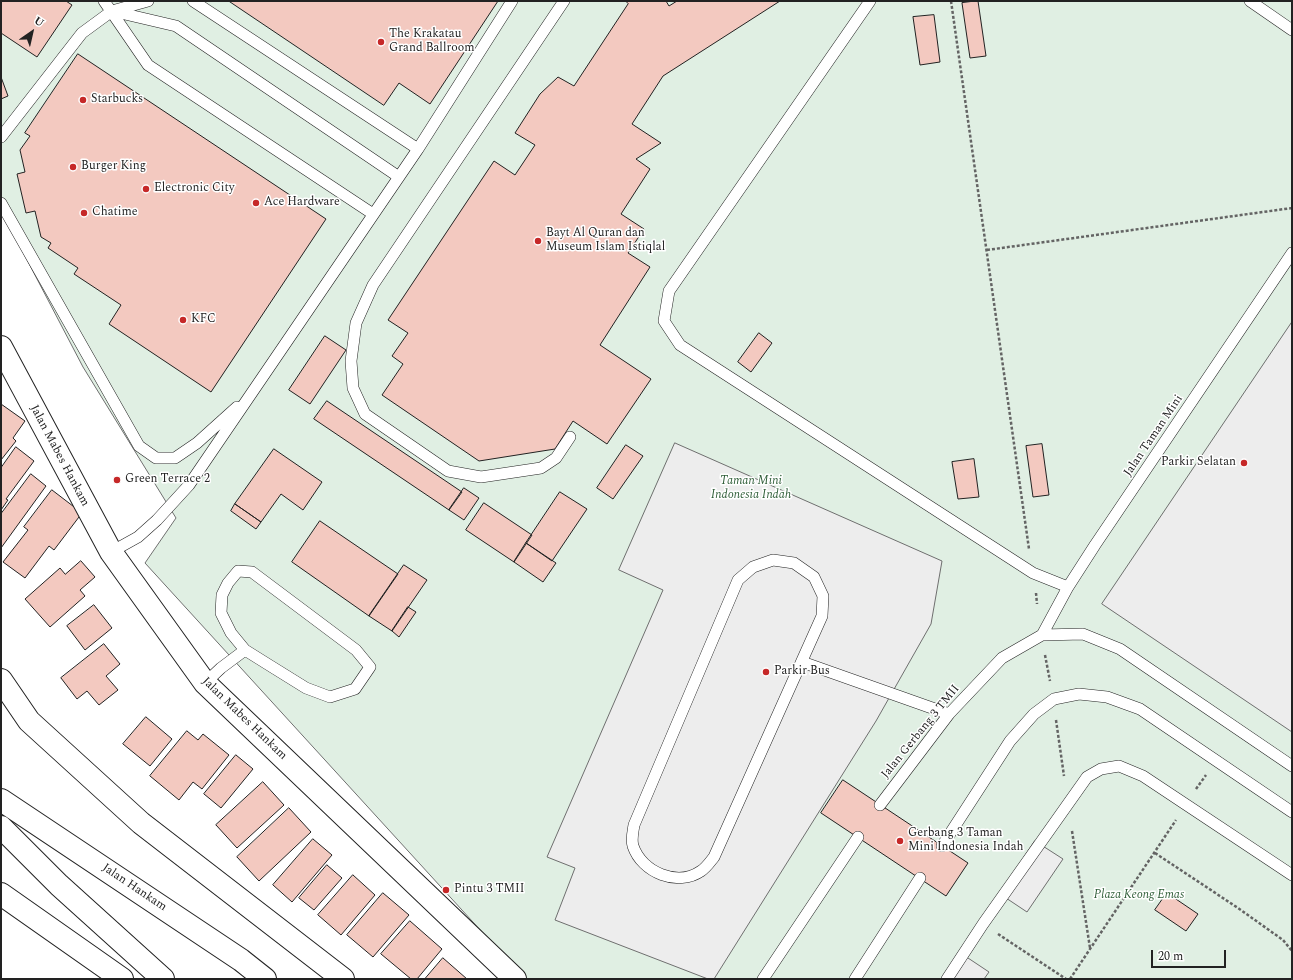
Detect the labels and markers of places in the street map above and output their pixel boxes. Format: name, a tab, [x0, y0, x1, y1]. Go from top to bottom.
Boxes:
place label: The Krakatau Grand Ballroom	[389, 28, 475, 56]
marker: The Krakatau Grand Ballroom	[376, 37, 386, 47]
place label: Starbucks	[91, 93, 143, 107]
marker: Starbucks	[78, 95, 88, 105]
place label: Burger King	[81, 160, 146, 174]
marker: Burger King	[68, 162, 78, 172]
place label: Electronic City	[154, 182, 234, 196]
marker: Electronic City	[141, 184, 151, 194]
place label: Ace Hardware	[264, 196, 340, 210]
marker: Ace Hardware	[251, 198, 261, 208]
place label: Chatime	[92, 206, 138, 220]
marker: Chatime	[79, 208, 89, 218]
place label: Bayt Al Quran dan Museum Islam Istiqlal	[546, 227, 665, 255]
marker: Bayt Al Quran dan Museum Islam Istiqlal	[533, 236, 543, 246]
place label: KFC	[191, 313, 216, 327]
marker: KFC	[178, 315, 188, 325]
place label: Parkir Selatan	[1161, 456, 1236, 470]
marker: Parkir Selatan	[1239, 458, 1249, 468]
place label: Green Terrace 2	[125, 473, 210, 487]
marker: Green Terrace 2	[112, 475, 122, 485]
place label: Parkir Bus	[774, 665, 830, 679]
marker: Parkir Bus	[761, 667, 771, 677]
place label: Gerbang 3 Taman Mini Indonesia Indah	[908, 827, 1024, 855]
marker: Gerbang 3 Taman Mini Indonesia Indah	[895, 836, 905, 846]
place label: Pintu 3 TMII	[454, 883, 524, 897]
marker: Pintu 3 TMII	[441, 885, 451, 895]

